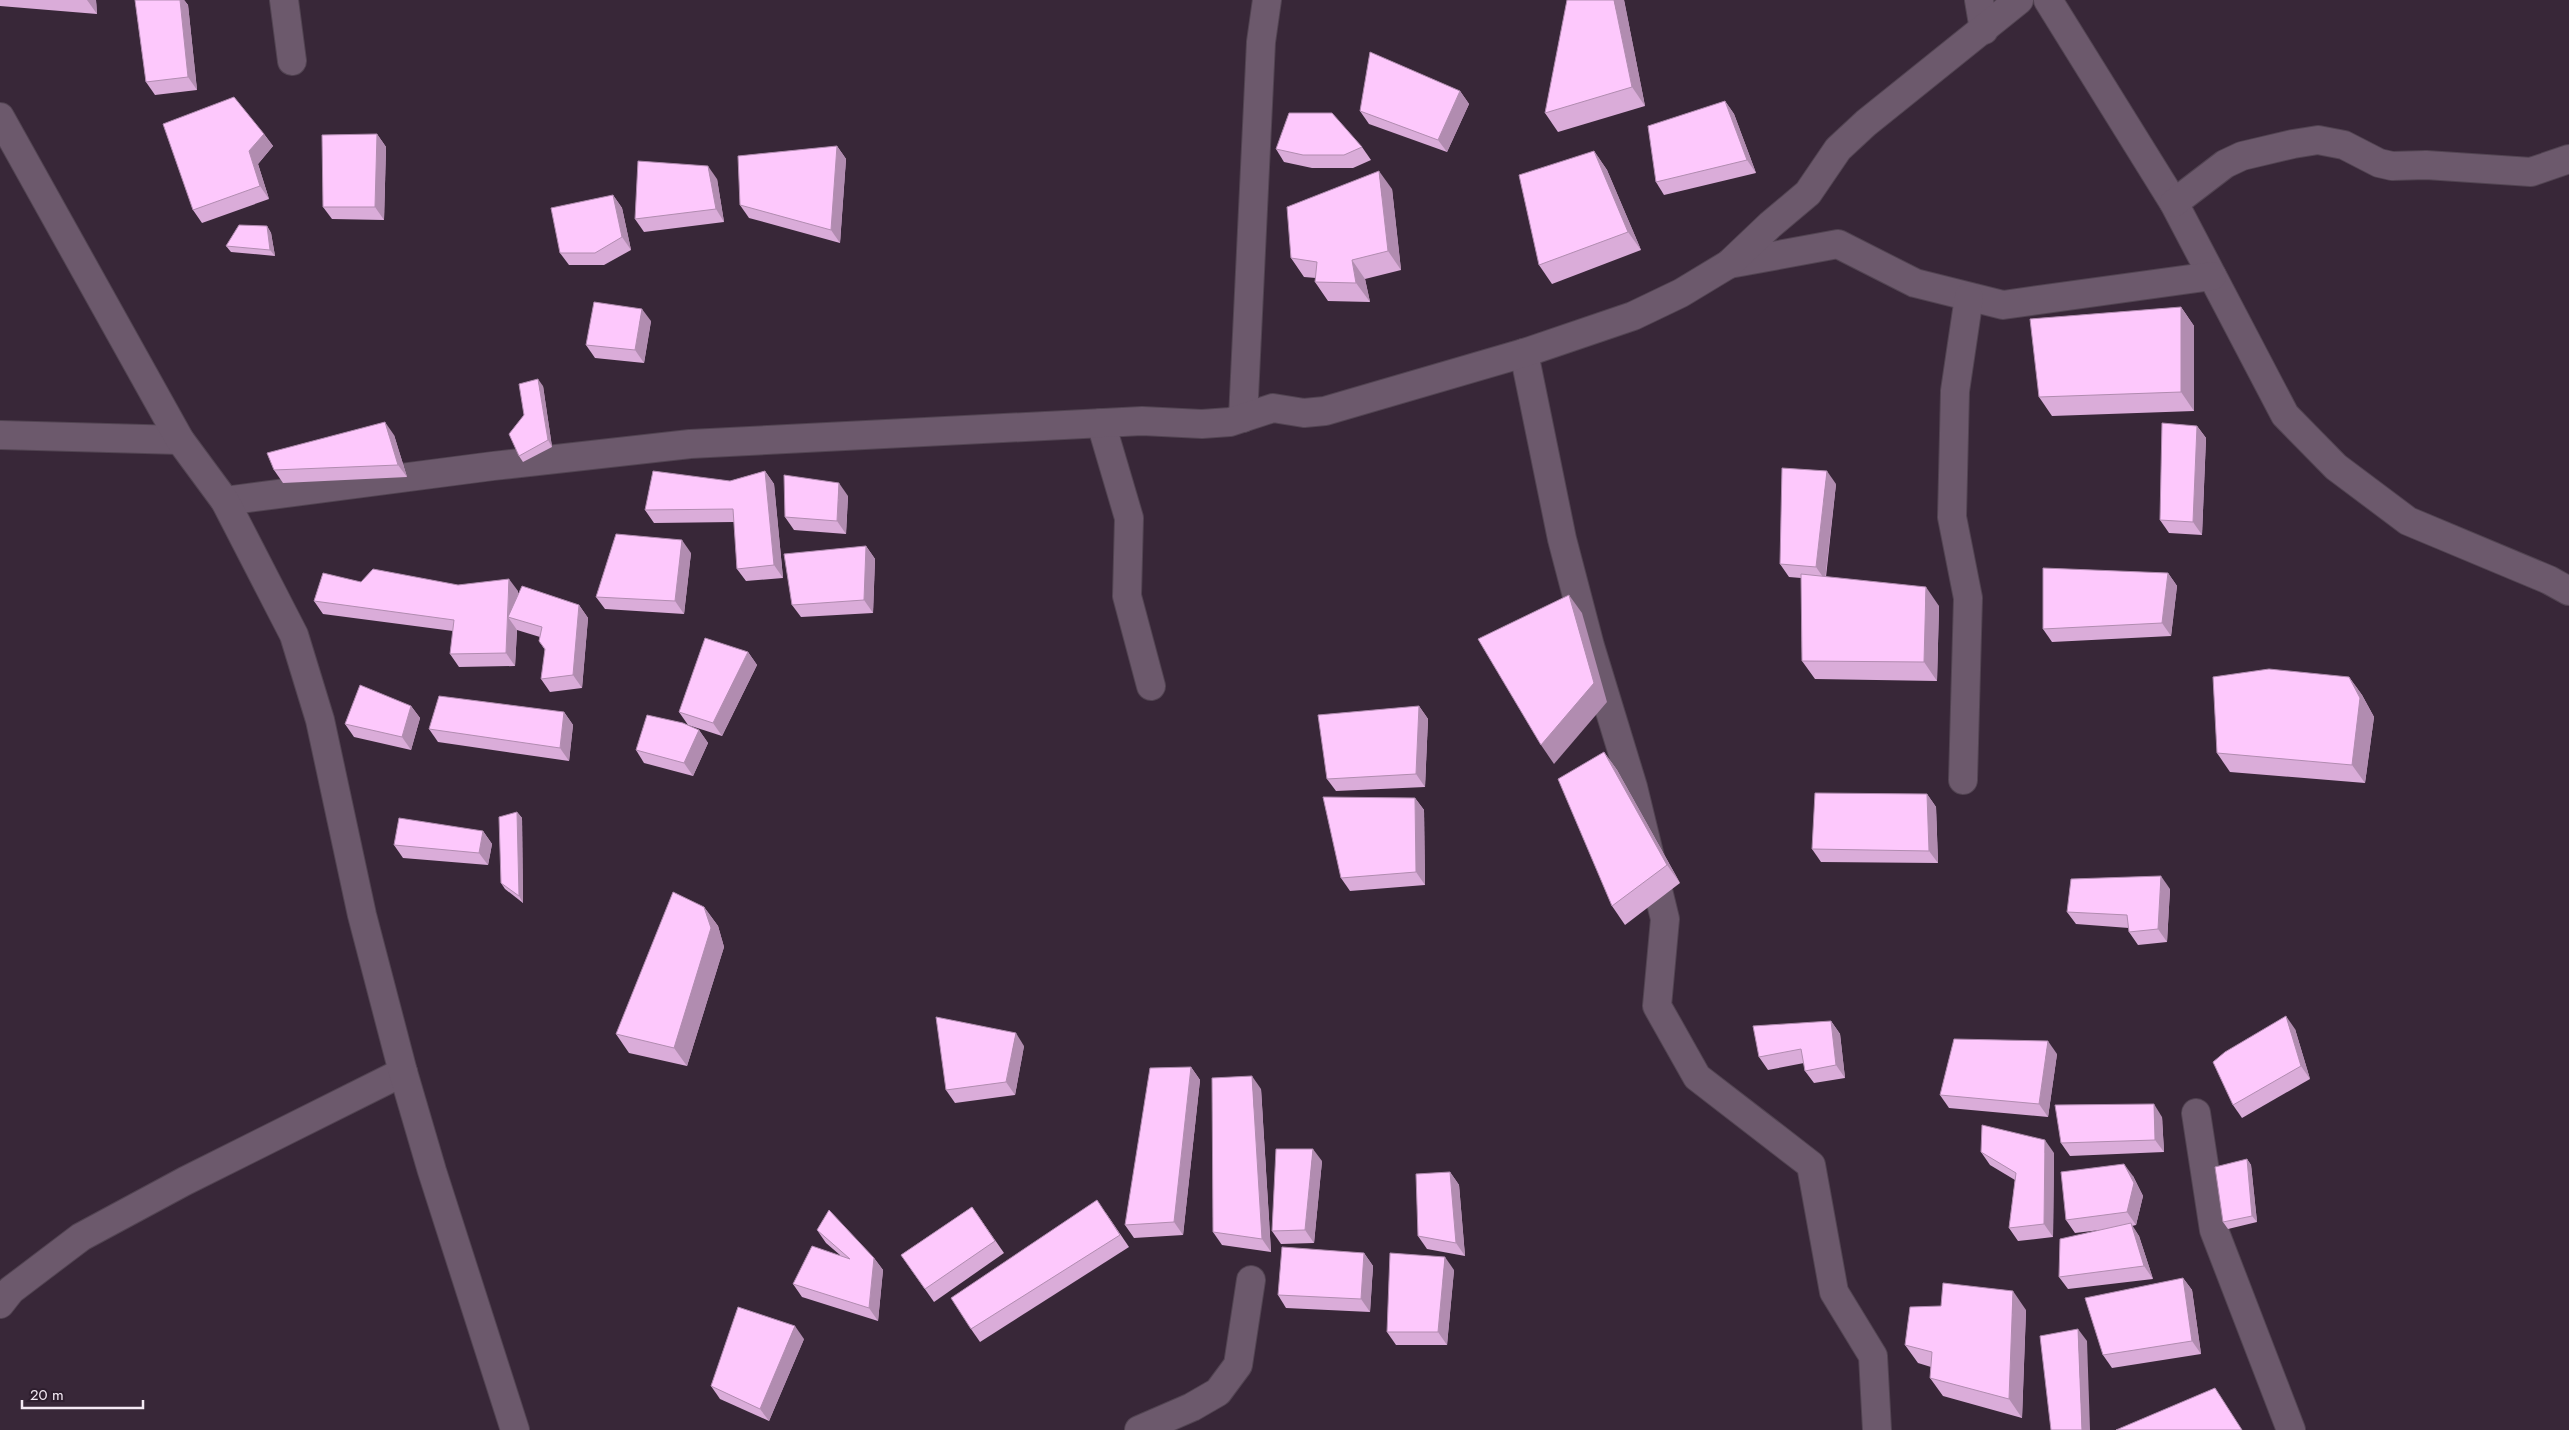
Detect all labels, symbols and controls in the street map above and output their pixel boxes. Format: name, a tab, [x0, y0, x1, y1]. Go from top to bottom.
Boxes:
scale bar	[22, 1378, 144, 1410]
text: 20 m	[30, 1384, 64, 1406]

